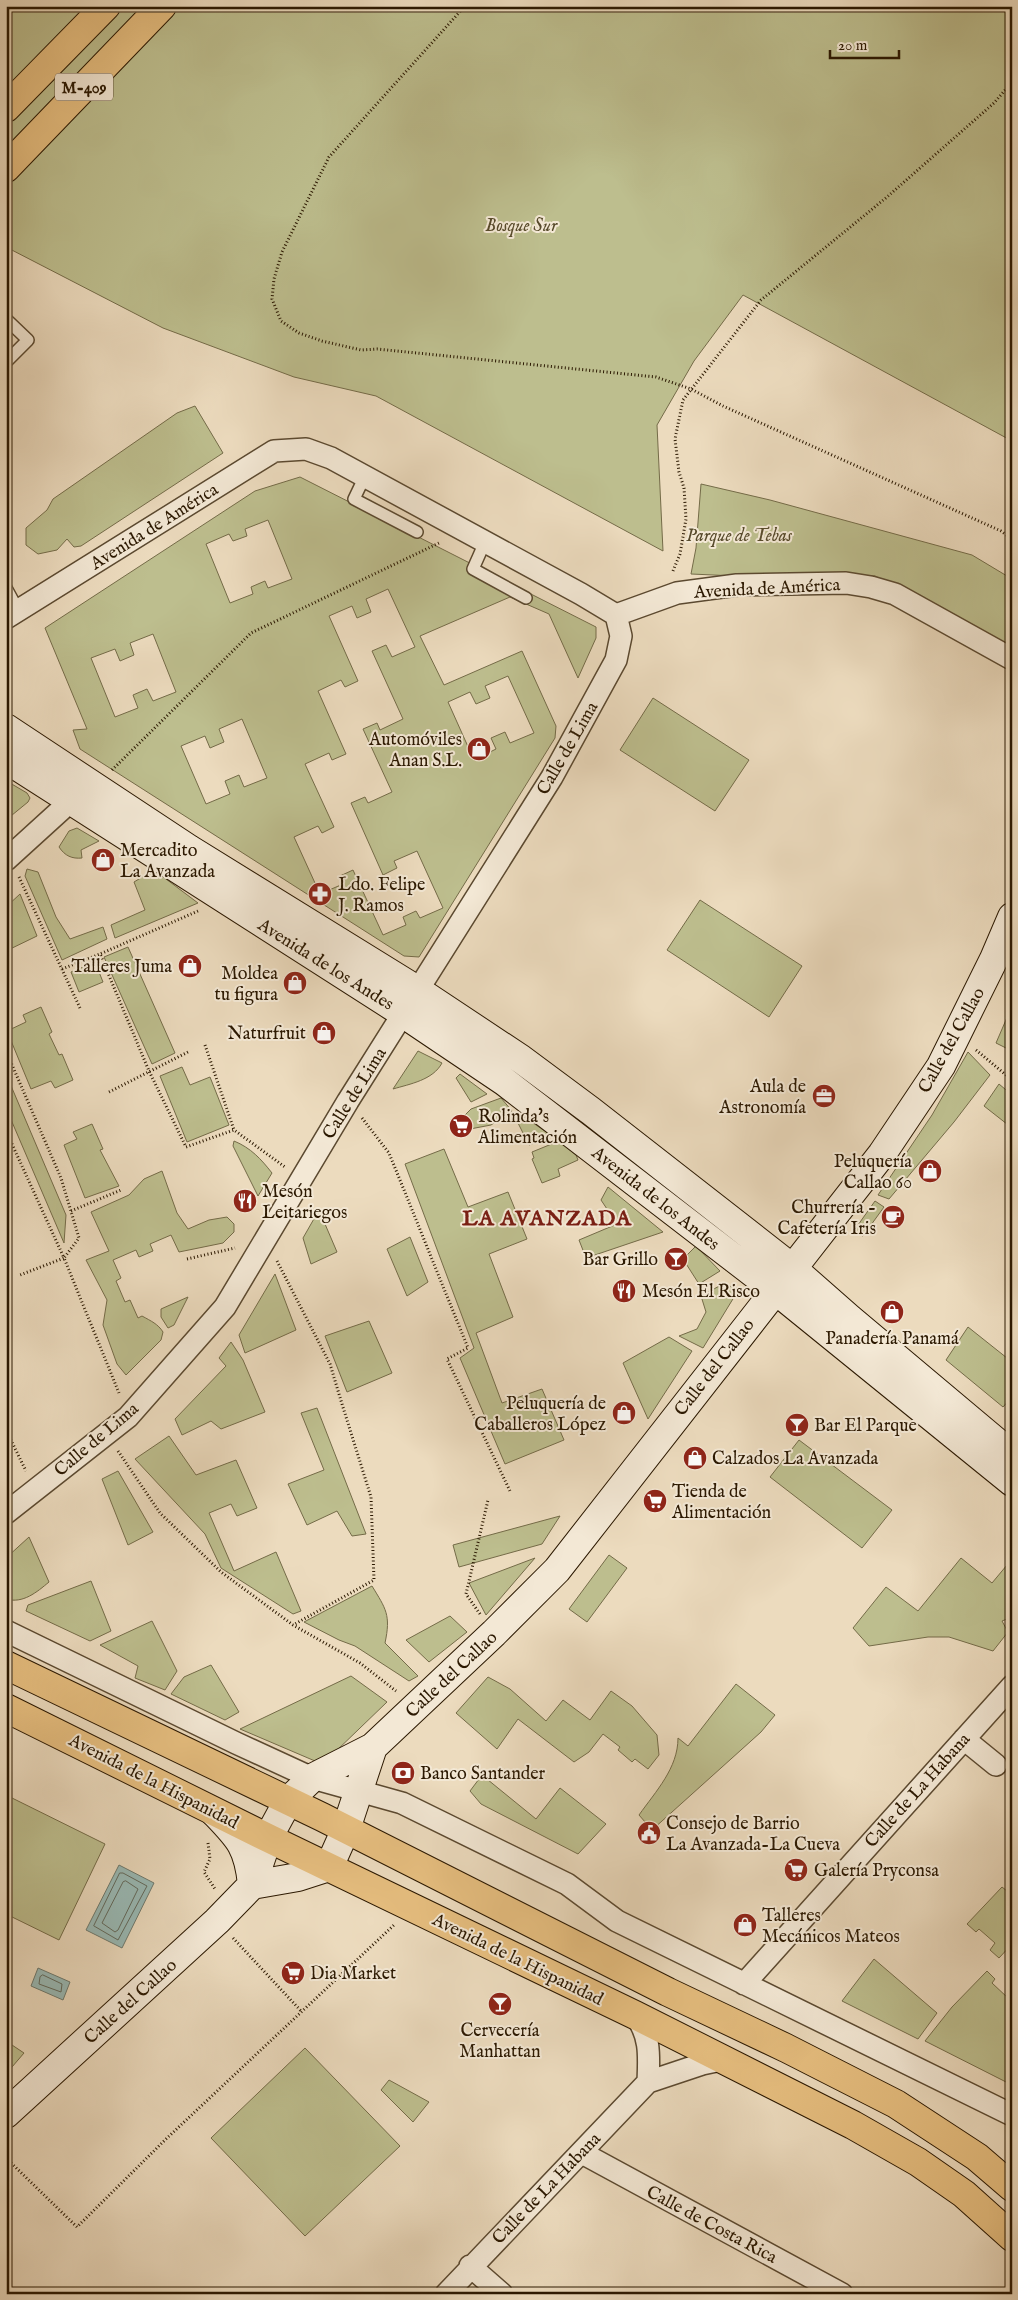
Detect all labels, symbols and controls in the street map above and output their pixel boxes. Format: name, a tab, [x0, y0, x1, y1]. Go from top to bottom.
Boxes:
scale bar	[830, 28, 899, 60]
text: 20 m	[838, 36, 868, 55]
road number: M-409	[55, 74, 113, 100]
park label: Bosque Sur	[485, 215, 558, 238]
street label: Avenida de América	[86, 479, 223, 576]
park label: Parque de Tebas	[686, 525, 793, 548]
street label: Avenida de América	[692, 574, 841, 605]
street label: Calle de Lima	[532, 698, 604, 799]
place label: Automóviles Anan S.L.	[368, 729, 462, 773]
shop icon: Automóviles Anan S.L.	[466, 736, 492, 762]
place label: Mercadito La Avanzada	[120, 840, 215, 884]
shop icon: Mercadito La Avanzada	[90, 847, 116, 873]
place label: Ldo. Felipe J. Ramos	[336, 874, 425, 918]
pharmacy icon: Ldo. Felipe J. Ramos	[307, 881, 333, 907]
street label: Avenida de los Andes	[252, 914, 397, 1016]
shop icon: Talleres Juma	[177, 953, 203, 979]
place label: Talleres Juma	[71, 956, 172, 979]
place label: Moldea tu figura	[215, 963, 278, 1007]
shop icon: Moldea tu figura	[282, 970, 308, 996]
street label: Calle del Callao	[914, 984, 991, 1098]
shop icon: Naturfruit	[311, 1020, 337, 1046]
place label: Naturfruit	[228, 1023, 306, 1046]
street label: Calle de Lima	[318, 1044, 393, 1144]
place label: Aula de Astronomía	[718, 1076, 806, 1120]
office icon: Aula de Astronomía	[811, 1083, 837, 1109]
place label: Rolinda's Alimentación	[477, 1106, 578, 1150]
supermarket icon: Rolinda's Alimentación	[448, 1113, 474, 1139]
street label: Avenida de los Andes	[586, 1141, 724, 1256]
place label: Peluquería Callao 60	[834, 1151, 912, 1195]
shop icon: Peluquería Callao 60	[917, 1158, 943, 1184]
place label: Mesón Leitariegos	[262, 1181, 347, 1225]
restaurant icon: Mesón Leitariegos	[232, 1188, 258, 1214]
place label: Churrería - Cafetería Iris	[778, 1197, 876, 1241]
cafe icon: Churrería - Cafetería Iris	[880, 1204, 906, 1230]
district label: LA AVANZADA	[462, 1205, 632, 1233]
bar icon: Bar Grillo	[663, 1246, 689, 1272]
place label: Bar Grillo	[583, 1249, 658, 1272]
restaurant icon: Mesón El Risco	[611, 1278, 637, 1304]
place label: Mesón El Risco	[642, 1281, 760, 1304]
shop icon: Panadería Panamá	[879, 1299, 905, 1325]
street label: Calle del Callao	[670, 1314, 761, 1421]
place label: Panadería Panamá	[825, 1328, 959, 1351]
place label: Peluquería de Caballeros López	[474, 1393, 606, 1437]
street label: Calle de Lima	[50, 1398, 144, 1482]
shop icon: Peluquería de Caballeros López	[611, 1400, 637, 1426]
bar icon: Bar El Parque	[784, 1412, 810, 1438]
place label: Bar El Parque	[814, 1415, 917, 1438]
shop icon: Calzados La Avanzada	[682, 1445, 708, 1471]
place label: Calzados La Avanzada	[712, 1448, 879, 1471]
place label: Tienda de Alimentación	[671, 1481, 772, 1525]
supermarket icon: Tienda de Alimentación	[642, 1488, 668, 1514]
street label: Calle del Callao	[401, 1626, 503, 1724]
street label: Avenida de la Hispanidad	[64, 1729, 242, 1835]
street label: Calle de La Habana	[860, 1729, 976, 1853]
bank icon: Banco Santander	[390, 1760, 416, 1786]
place label: Banco Santander	[420, 1763, 546, 1786]
place label: Consejo de Barrio La Avanzada-La Cueva	[666, 1813, 840, 1857]
public building icon: Consejo de Barrio La Avanzada-La Cueva	[636, 1820, 662, 1846]
supermarket icon: Galería Pryconsa	[783, 1857, 809, 1883]
place label: Galería Pryconsa	[814, 1860, 939, 1883]
place label: Talleres Mecánicos Mateos	[762, 1905, 900, 1949]
street label: Avenida de la Hispanidad	[427, 1908, 607, 2012]
shop icon: Talleres Mecánicos Mateos	[732, 1912, 758, 1938]
street label: Calle del Callao	[80, 1954, 183, 2050]
supermarket icon: Dia Market	[280, 1960, 306, 1986]
place label: Dia Market	[310, 1963, 396, 1986]
bar icon: Cervecería Manhattan	[487, 1991, 513, 2017]
place label: Cervecería Manhattan	[459, 2020, 541, 2064]
street label: Calle de La Habana	[488, 2128, 607, 2250]
street label: Calle de Costa Rica	[642, 2181, 781, 2270]

